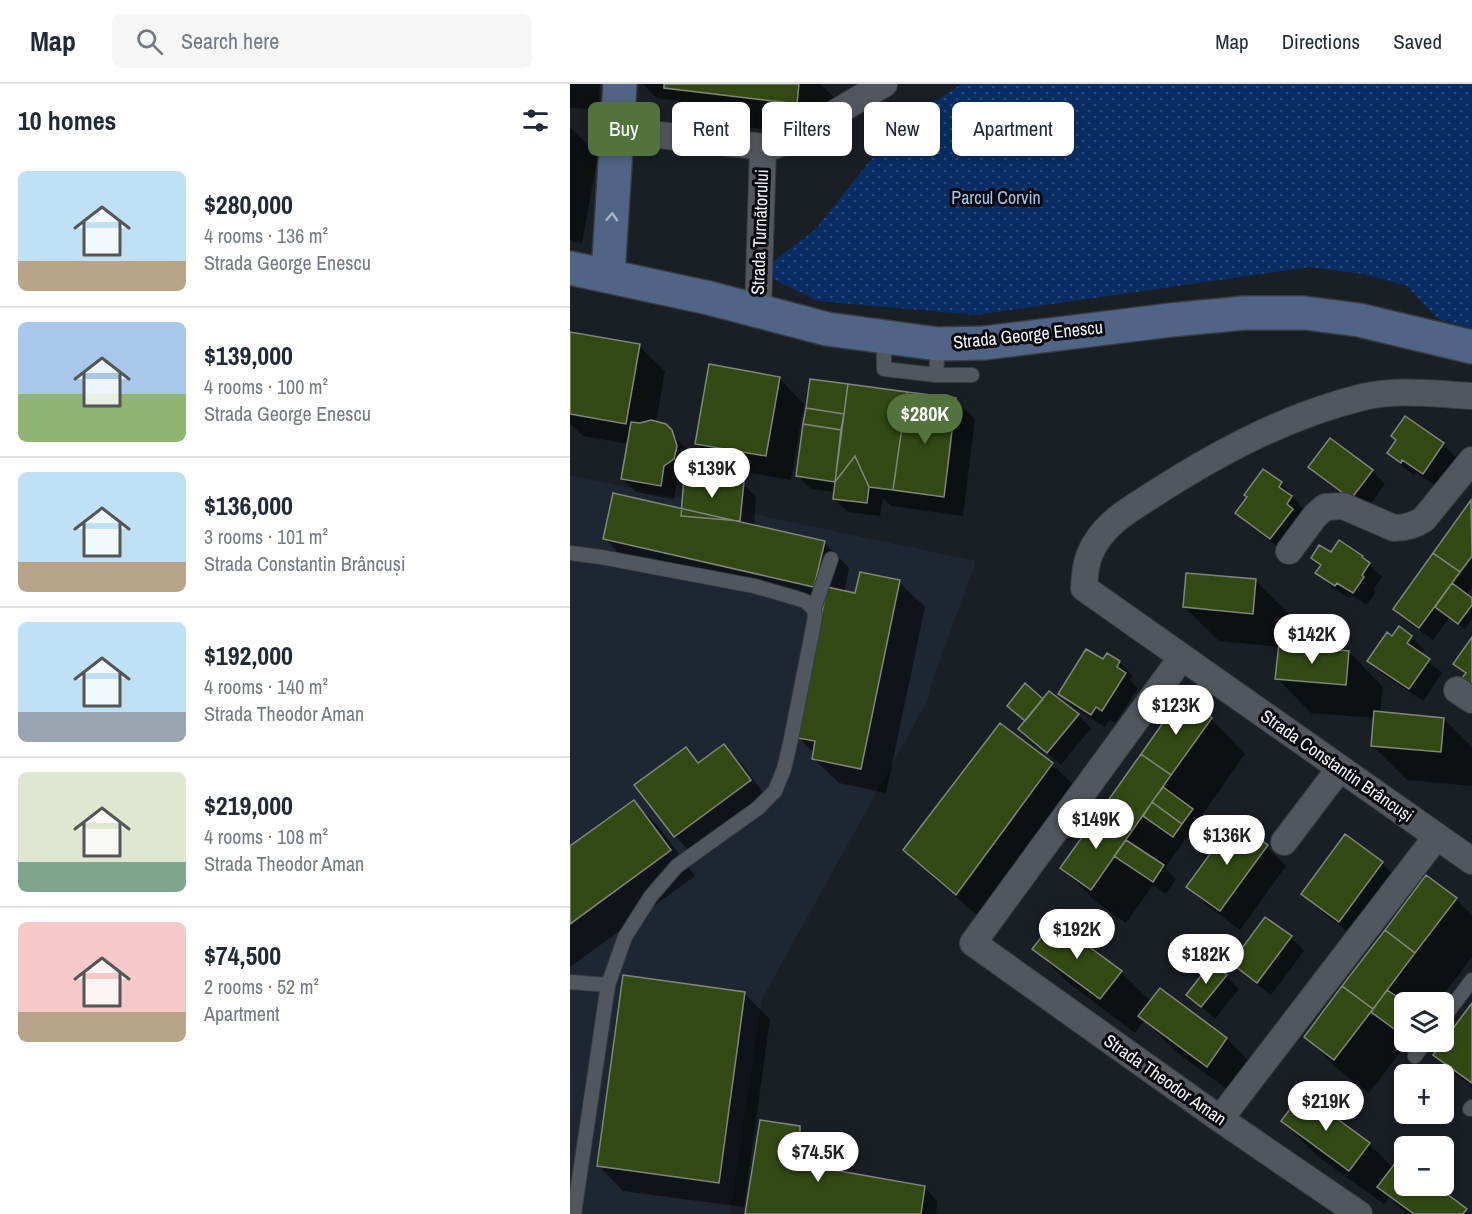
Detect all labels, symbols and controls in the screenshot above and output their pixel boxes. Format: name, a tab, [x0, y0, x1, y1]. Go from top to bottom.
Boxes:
search box	[112, 14, 532, 68]
text: Map	[30, 22, 76, 60]
icon: search	[133, 25, 166, 58]
text: Search here	[181, 26, 279, 56]
text: Map	[1215, 27, 1249, 56]
text: Directions	[1282, 27, 1360, 56]
text: Saved	[1393, 27, 1442, 56]
chip: Buy	[588, 102, 660, 156]
chip: Rent	[672, 102, 750, 156]
chip: Filters	[762, 102, 852, 156]
chip: New	[864, 102, 940, 156]
chip: Apartment	[952, 102, 1074, 156]
text: 10 homes	[18, 103, 116, 138]
icon: filters	[519, 104, 552, 137]
street label: Strada Turnătorului	[745, 169, 774, 295]
park label: Parcul Corvin	[951, 185, 1041, 210]
text: $280,000	[204, 187, 293, 222]
icon: home	[66, 195, 138, 267]
one-way arrow	[605, 212, 618, 221]
text: 4 rooms · 136 m²	[204, 222, 328, 249]
text: Strada George Enescu	[204, 249, 371, 276]
street label: Strada George Enescu	[952, 314, 1104, 355]
text: $139,000	[204, 338, 293, 373]
icon: home	[66, 346, 138, 418]
text: 4 rooms · 100 m²	[204, 373, 328, 400]
pin: $280K	[883, 394, 967, 445]
text: Strada George Enescu	[204, 400, 371, 427]
text: $280K	[901, 400, 949, 427]
pin: $139K	[670, 448, 754, 499]
text: $139K	[688, 454, 736, 481]
text: $136,000	[204, 488, 293, 523]
icon: home	[66, 496, 138, 568]
text: 3 rooms · 101 m²	[204, 523, 328, 550]
text: Strada Constantin Brâncuși	[204, 550, 405, 577]
pin: $142K	[1270, 614, 1354, 665]
text: $142K	[1288, 620, 1336, 647]
text: $192,000	[204, 638, 293, 673]
icon: home	[66, 646, 138, 718]
text: 4 rooms · 140 m²	[204, 673, 328, 700]
pin: $123K	[1134, 685, 1218, 736]
text: $123K	[1152, 691, 1200, 718]
text: Strada Theodor Aman	[204, 700, 364, 727]
street label: Strada Constantin Brâncuși	[1256, 703, 1419, 828]
text: $219,000	[204, 788, 293, 823]
icon: home	[66, 796, 138, 868]
pin: $149K	[1054, 799, 1138, 850]
text: $149K	[1072, 805, 1120, 832]
pin: $136K	[1185, 815, 1269, 866]
text: $136K	[1203, 821, 1251, 848]
text: 4 rooms · 108 m²	[204, 823, 328, 850]
text: Strada Theodor Aman	[204, 850, 364, 877]
pin: $192K	[1035, 909, 1119, 960]
text: $192K	[1053, 915, 1101, 942]
pin: $182K	[1164, 934, 1248, 985]
text: $74,500	[204, 938, 281, 973]
text: $182K	[1182, 940, 1230, 967]
icon: home	[66, 946, 138, 1018]
text: 2 rooms · 52 m²	[204, 973, 319, 1000]
map controls	[1394, 992, 1454, 1196]
button: layers	[1394, 992, 1454, 1052]
text: Apartment	[204, 1000, 280, 1027]
street label: Strada Theodor Aman	[1099, 1028, 1232, 1131]
button: +	[1394, 1064, 1454, 1124]
pin: $219K	[1284, 1081, 1368, 1132]
text: $219K	[1302, 1087, 1350, 1114]
pin: $74.5K	[769, 1132, 867, 1183]
button: −	[1394, 1136, 1454, 1196]
text: $74.5K	[792, 1138, 844, 1165]

